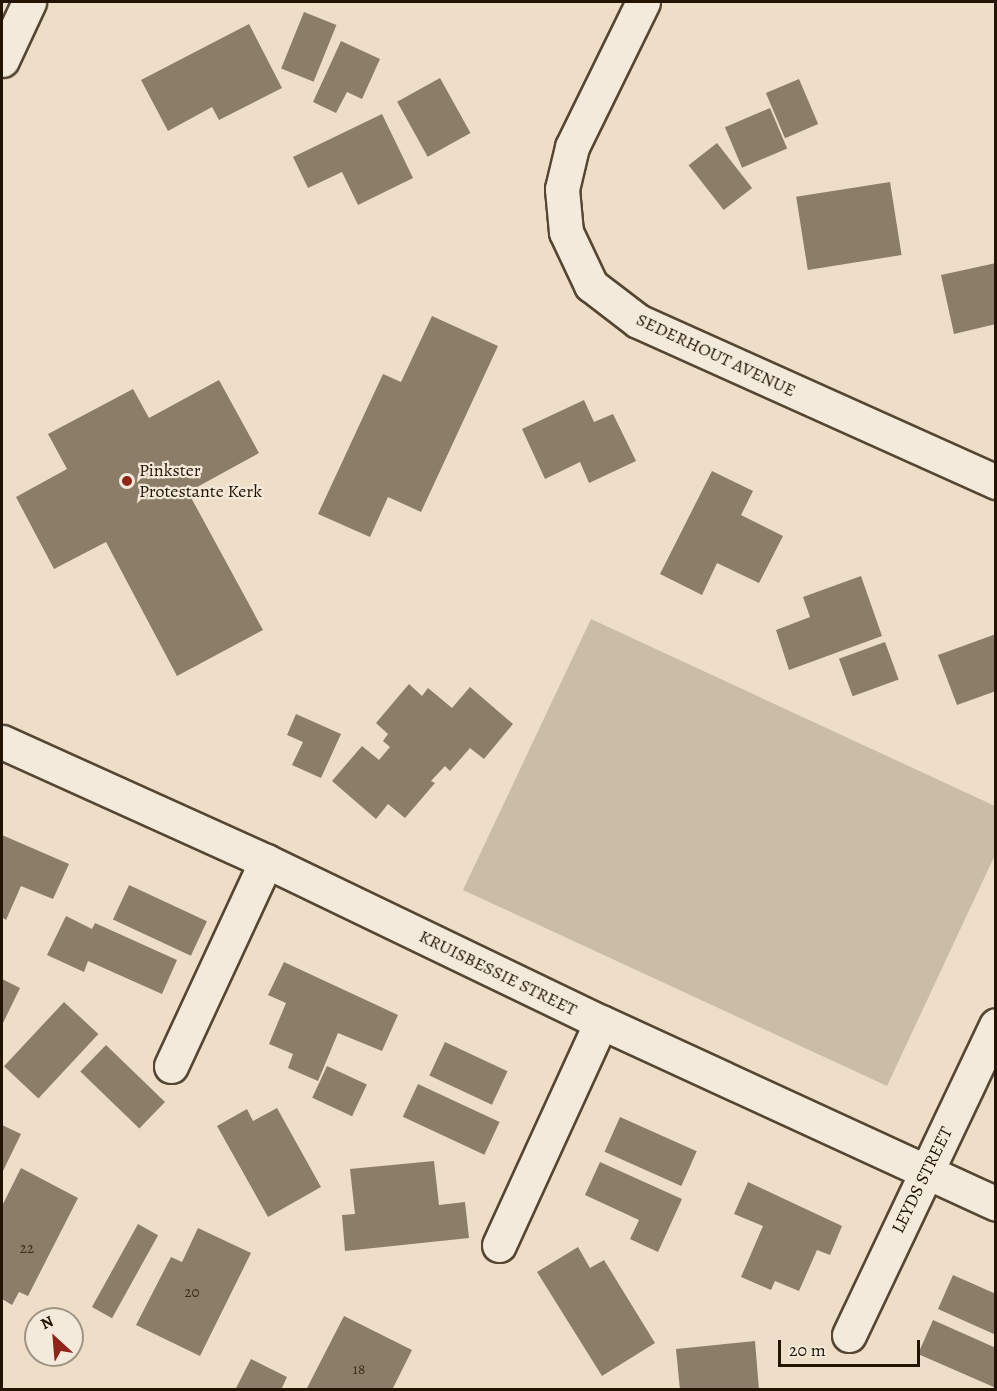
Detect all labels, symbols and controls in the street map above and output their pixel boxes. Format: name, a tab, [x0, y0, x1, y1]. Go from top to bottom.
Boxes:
street label: SEDERHOUT AVENUE	[633, 309, 799, 401]
place label: Pinkster Protestante Kerk	[139, 460, 262, 502]
marker: Pinkster Protestante Kerk	[120, 474, 134, 488]
street label: KRUISBESSIE STREET	[416, 925, 580, 1021]
street label: LEYDS STREET	[887, 1123, 957, 1237]
house number: 22	[20, 1240, 34, 1258]
house number: 20	[184, 1284, 200, 1302]
north arrow	[24, 1307, 84, 1367]
text: N	[37, 1310, 57, 1335]
scale bar	[781, 1328, 924, 1366]
text: 20 m	[789, 1338, 826, 1362]
house number: 18	[353, 1361, 365, 1379]

